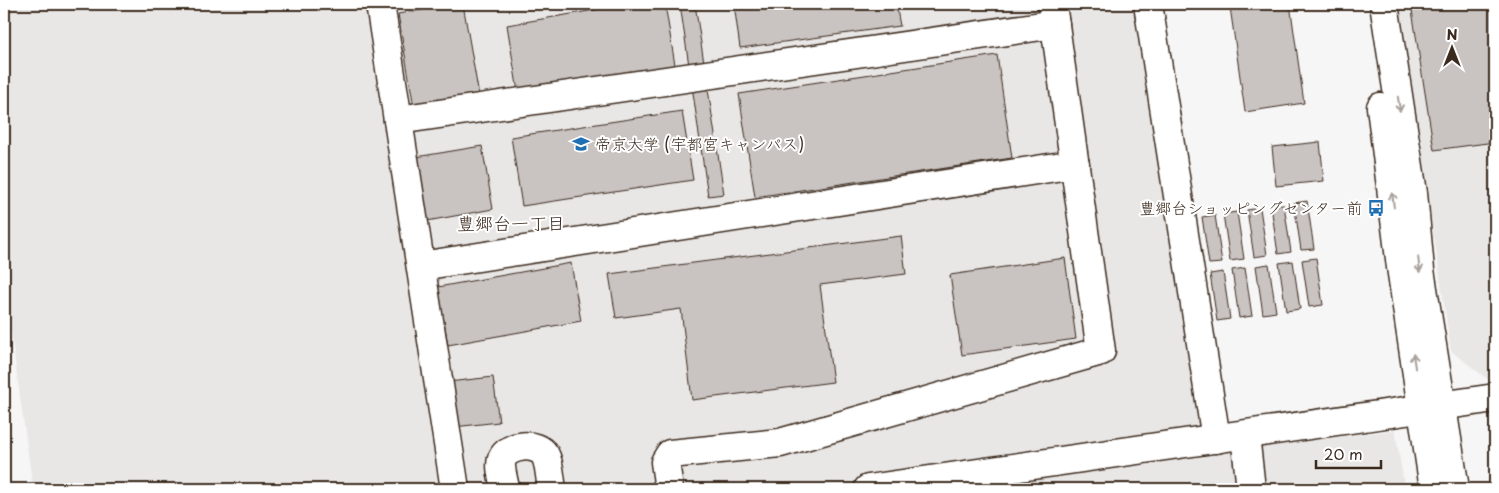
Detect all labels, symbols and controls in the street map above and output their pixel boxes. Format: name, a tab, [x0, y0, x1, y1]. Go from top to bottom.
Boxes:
north arrow	[1426, 22, 1476, 72]
text: N	[1446, 24, 1458, 45]
one-way arrow	[1395, 95, 1405, 111]
place label: 帝京大学 (宇都宮キャンパス)	[595, 131, 804, 155]
school or university icon: 帝京大学 (宇都宮キャンパス)	[571, 134, 591, 154]
one-way arrow	[1388, 192, 1398, 208]
place label: 豊郷台ショッピングセンター前	[1139, 195, 1362, 219]
bus stop icon: 豊郷台ショッピングセンター前	[1366, 198, 1386, 218]
district label: 豊郷台一丁目	[457, 209, 565, 236]
one-way arrow	[1415, 257, 1424, 273]
one-way arrow	[1409, 353, 1419, 369]
scale bar	[1316, 438, 1382, 470]
text: 20 m	[1324, 442, 1363, 465]

